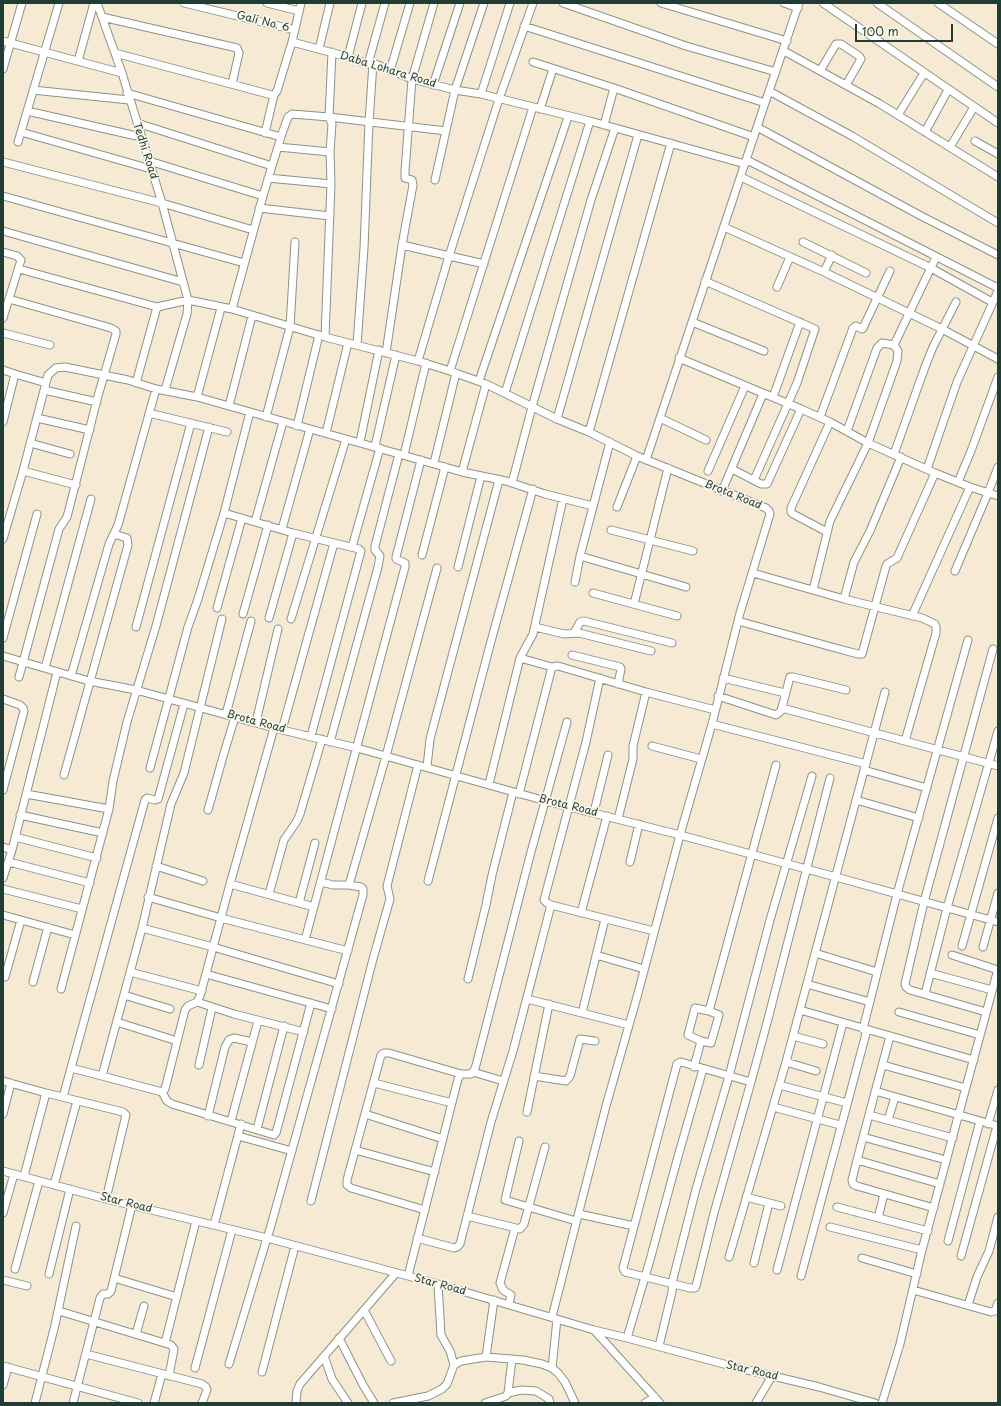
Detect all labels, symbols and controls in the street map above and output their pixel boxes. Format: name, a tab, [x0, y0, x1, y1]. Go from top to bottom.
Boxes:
street label: Gali No. 6	[235, 9, 291, 35]
scale bar	[857, 16, 955, 42]
text: 100 m	[862, 22, 899, 40]
street label: Daba Lohara Road	[338, 49, 438, 91]
street label: Tedhi Road	[130, 121, 160, 181]
street label: Brota Road	[702, 478, 764, 512]
street label: Brota Road	[225, 708, 287, 736]
street label: Brota Road	[537, 792, 599, 820]
street label: Star Road	[99, 1190, 153, 1216]
street label: Star Road	[413, 1272, 467, 1298]
street label: Star Road	[725, 1359, 779, 1383]

